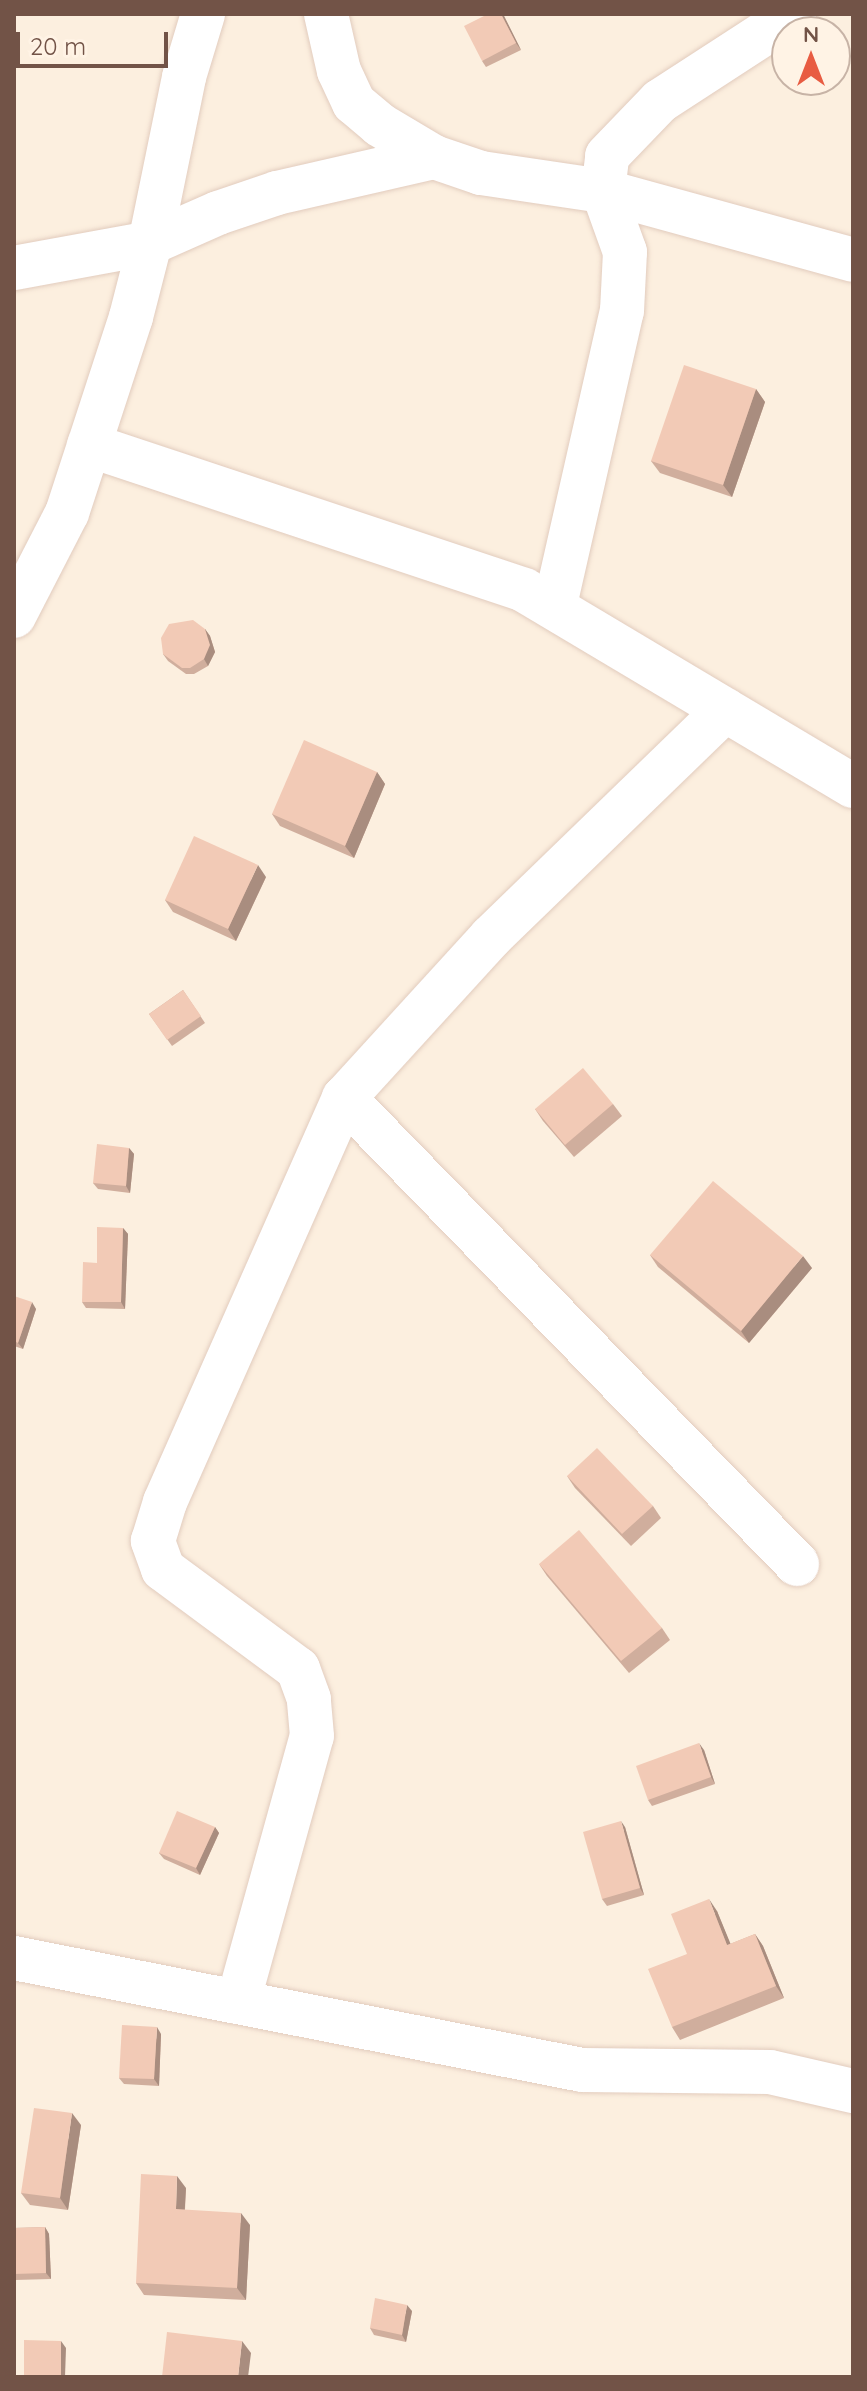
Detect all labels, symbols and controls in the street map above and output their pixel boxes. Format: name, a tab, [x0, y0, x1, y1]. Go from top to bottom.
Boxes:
scale bar	[20, 16, 172, 66]
north arrow	[771, 16, 851, 96]
text: N	[803, 20, 819, 48]
text: 20 m	[30, 31, 86, 61]

